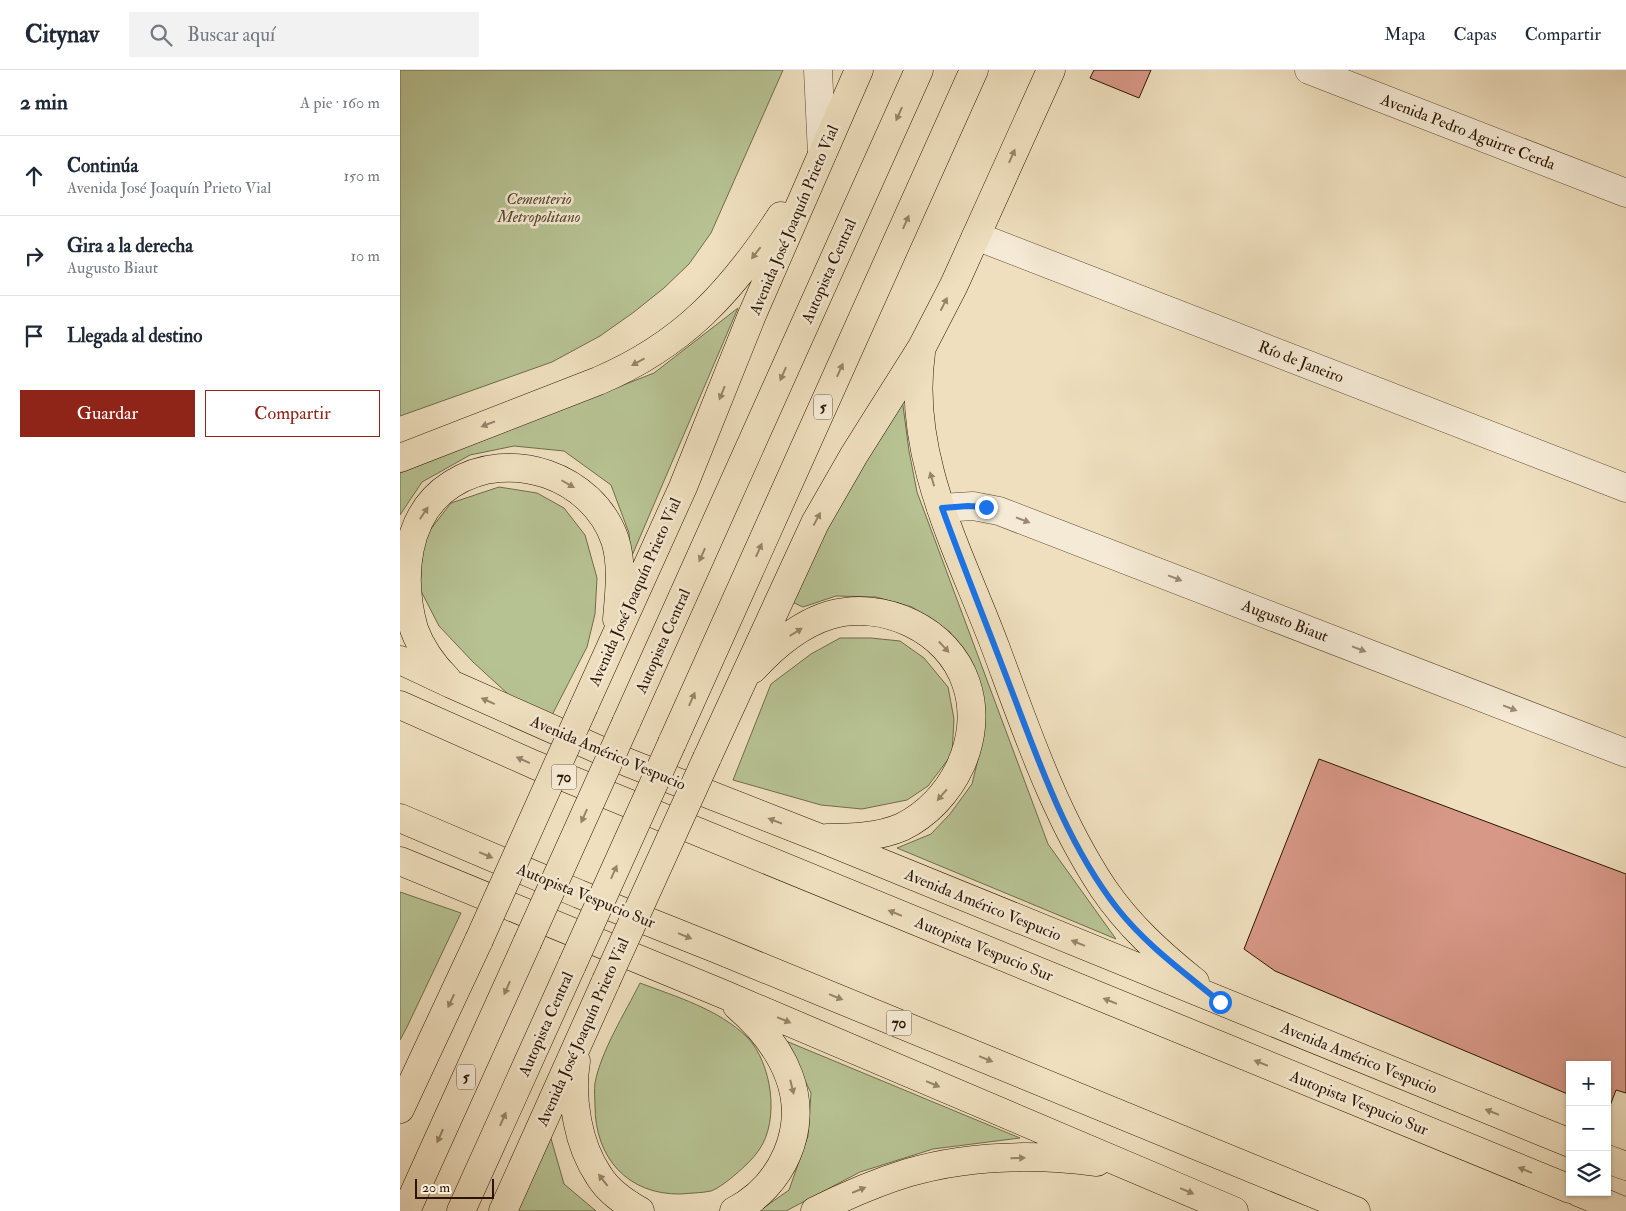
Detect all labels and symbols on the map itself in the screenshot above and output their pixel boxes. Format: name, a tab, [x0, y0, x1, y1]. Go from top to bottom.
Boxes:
street label: Avenida Pedro Aguirre Cerda	[1377, 89, 1558, 175]
one-way arrow	[895, 107, 903, 121]
street label: Avenida José Joaquín Prieto Vial	[744, 122, 844, 319]
one-way arrow	[1009, 149, 1017, 163]
park label: Cementerio Metropolitano	[497, 189, 581, 227]
one-way arrow	[903, 215, 911, 229]
street label: Autopista Central	[797, 216, 862, 328]
one-way arrow	[751, 246, 761, 260]
one-way arrow	[940, 296, 948, 311]
street label: Río de Janeiro	[1255, 337, 1347, 389]
one-way arrow	[631, 358, 644, 367]
one-way arrow	[836, 363, 844, 377]
one-way arrow	[778, 367, 786, 381]
one-way arrow	[718, 386, 726, 401]
road number: 5	[814, 394, 832, 420]
one-way arrow	[480, 421, 495, 428]
one-way arrow	[927, 471, 935, 486]
one-way arrow	[561, 480, 574, 489]
street label: Avenida José Joaquín Prieto Vial	[584, 495, 687, 691]
route end	[975, 496, 998, 519]
one-way arrow	[419, 506, 429, 520]
one-way arrow	[813, 513, 822, 526]
one-way arrow	[1016, 516, 1031, 524]
one-way arrow	[755, 543, 763, 557]
one-way arrow	[697, 547, 706, 562]
one-way arrow	[1167, 575, 1182, 582]
street label: Autopista Central	[631, 586, 696, 698]
street label: Augusto Biaut	[1238, 595, 1331, 647]
one-way arrow	[790, 627, 803, 636]
one-way arrow	[938, 641, 950, 653]
one-way arrow	[1352, 646, 1366, 654]
one-way arrow	[689, 692, 697, 706]
one-way arrow	[481, 696, 495, 704]
one-way arrow	[1503, 705, 1518, 712]
street label: Avenida Américo Vespucio	[526, 711, 689, 796]
one-way arrow	[516, 755, 530, 763]
road number: 70	[552, 764, 576, 790]
one-way arrow	[936, 788, 947, 801]
one-way arrow	[580, 809, 588, 823]
one-way arrow	[767, 817, 782, 825]
one-way arrow	[479, 851, 493, 859]
street label: Autopista Vespucio Sur	[513, 859, 658, 934]
street label: Avenida Américo Vespucio	[900, 864, 1064, 947]
one-way arrow	[610, 865, 618, 879]
one-way arrow	[887, 909, 902, 917]
street label: Autopista Vespucio Sur	[911, 912, 1056, 987]
one-way arrow	[678, 933, 693, 940]
street label: Avenida José Joaquín Prieto Vial	[532, 935, 635, 1131]
one-way arrow	[1071, 939, 1085, 947]
street label: Autopista Central	[514, 969, 579, 1081]
one-way arrow	[502, 981, 510, 995]
route start	[1209, 991, 1232, 1014]
one-way arrow	[447, 993, 455, 1008]
one-way arrow	[829, 994, 843, 1002]
one-way arrow	[1103, 997, 1118, 1004]
road number: 70	[886, 1010, 912, 1036]
one-way arrow	[777, 1017, 791, 1025]
street label: Avenida Américo Vespucio	[1276, 1017, 1440, 1100]
one-way arrow	[979, 1055, 994, 1063]
one-way arrow	[1254, 1058, 1268, 1066]
road number: 5	[457, 1064, 475, 1090]
street label: Autopista Vespucio Sur	[1286, 1066, 1431, 1141]
one-way arrow	[789, 1080, 797, 1095]
one-way arrow	[926, 1080, 940, 1088]
one-way arrow	[1484, 1108, 1499, 1116]
one-way arrow	[499, 1112, 507, 1126]
one-way arrow	[435, 1129, 443, 1143]
one-way arrow	[1010, 1153, 1026, 1161]
one-way arrow	[1518, 1166, 1532, 1174]
one-way arrow	[597, 1174, 608, 1187]
scale bar	[415, 1176, 494, 1199]
one-way arrow	[852, 1186, 867, 1194]
one-way arrow	[1180, 1188, 1194, 1196]

